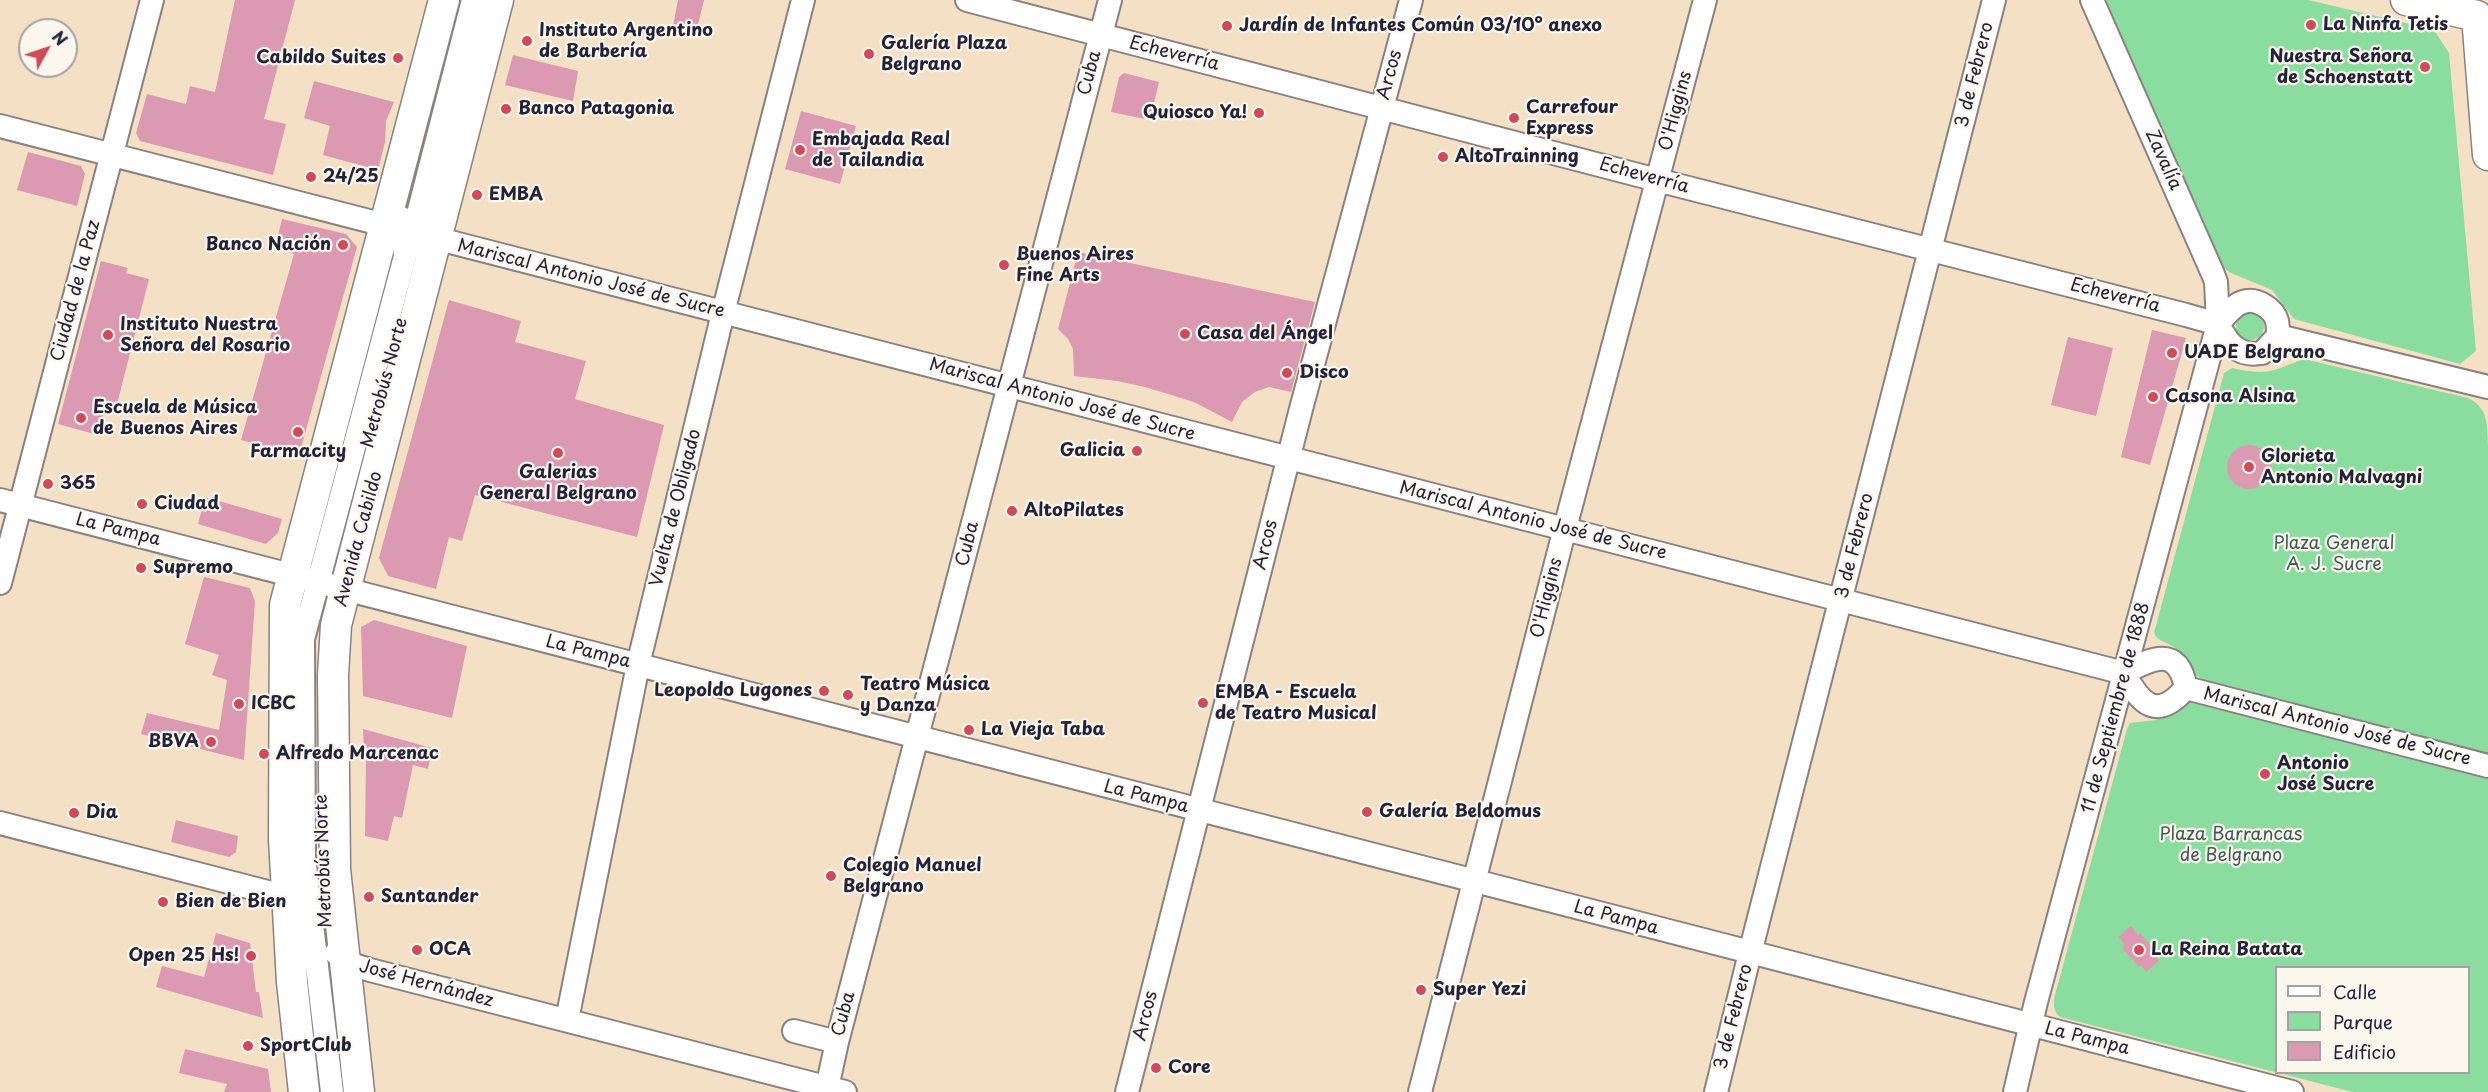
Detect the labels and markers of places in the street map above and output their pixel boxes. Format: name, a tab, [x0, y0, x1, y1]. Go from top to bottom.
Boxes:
place label: La Ninfa Tetis	[2323, 14, 2448, 36]
place label: Jardín de Infantes Común 03/10° anexo	[1239, 15, 1602, 37]
marker: La Ninfa Tetis	[2304, 18, 2318, 32]
marker: Jardín de Infantes Común 03/10° anexo	[1220, 19, 1234, 33]
place label: Instituto Argentino de Barbería	[539, 20, 713, 63]
place label: Galería Plaza Belgrano	[881, 33, 1007, 76]
marker: Instituto Argentino de Barbería	[520, 34, 534, 48]
place label: Nuestra Señora de Schoenstatt	[2269, 46, 2413, 88]
place label: Cabildo Suites	[256, 47, 386, 69]
marker: Galería Plaza Belgrano	[862, 47, 876, 61]
marker: Cabildo Suites	[391, 51, 405, 65]
marker: Nuestra Señora de Schoenstatt	[2418, 60, 2432, 74]
place label: Carrefour Express	[1526, 97, 1618, 140]
place label: Banco Patagonia	[518, 98, 674, 120]
marker: Banco Patagonia	[499, 102, 513, 116]
place label: Quiosco Ya!	[1143, 102, 1247, 124]
marker: Quiosco Ya!	[1252, 106, 1266, 120]
marker: Carrefour Express	[1507, 111, 1521, 125]
place label: Embajada Real de Tailandia	[812, 129, 950, 172]
marker: Embajada Real de Tailandia	[793, 143, 807, 157]
place label: AltoTrainning	[1455, 146, 1579, 168]
marker: AltoTrainning	[1436, 150, 1450, 164]
place label: 24/25	[323, 166, 379, 188]
marker: 24/25	[304, 170, 318, 184]
place label: EMBA	[489, 184, 543, 206]
marker: EMBA	[470, 188, 484, 202]
place label: Banco Nación	[205, 234, 331, 256]
marker: Banco Nación	[336, 238, 350, 252]
place label: Buenos Aires Fine Arts	[1016, 244, 1134, 286]
marker: Buenos Aires Fine Arts	[997, 258, 1011, 272]
place label: Instituto Nuestra Señora del Rosario	[120, 314, 290, 356]
place label: Casa del Ángel	[1197, 323, 1333, 345]
marker: Casa del Ángel	[1178, 327, 1192, 341]
marker: Instituto Nuestra Señora del Rosario	[101, 328, 115, 342]
place label: UADE Belgrano	[2184, 342, 2325, 364]
marker: UADE Belgrano	[2165, 346, 2179, 360]
place label: Disco	[1299, 362, 1349, 384]
marker: Disco	[1280, 366, 1294, 380]
place label: Casona Alsina	[2165, 386, 2296, 408]
marker: Casona Alsina	[2146, 390, 2160, 404]
place label: Escuela de Música de Buenos Aires	[93, 397, 257, 440]
marker: Escuela de Música de Buenos Aires	[74, 411, 88, 425]
marker: Farmacity	[291, 425, 305, 439]
place label: Galicia	[1060, 440, 1125, 462]
place label: Farmacity	[250, 441, 346, 463]
marker: Galicia	[1130, 444, 1144, 458]
marker: Galerias General Belgrano	[551, 446, 565, 460]
place label: Glorieta Antonio Malvagni	[2261, 446, 2422, 488]
marker: Glorieta Antonio Malvagni	[2242, 460, 2256, 474]
place label: Galerias General Belgrano	[479, 462, 637, 504]
place label: 365	[60, 473, 96, 495]
marker: 365	[41, 477, 55, 491]
place label: Ciudad	[154, 493, 219, 515]
marker: Ciudad	[135, 497, 149, 511]
place label: AltoPilates	[1024, 500, 1124, 522]
marker: AltoPilates	[1005, 504, 1019, 518]
place label: Supremo	[153, 557, 233, 579]
marker: Supremo	[134, 561, 148, 575]
place label: Teatro Música y Danza	[860, 674, 990, 716]
place label: Leopoldo Lugones	[654, 680, 812, 702]
place label: EMBA - Escuela de Teatro Musical	[1215, 682, 1377, 724]
marker: Leopoldo Lugones	[817, 684, 831, 698]
marker: Teatro Música y Danza	[841, 688, 855, 702]
place label: ICBC	[251, 693, 296, 715]
marker: EMBA - Escuela de Teatro Musical	[1196, 696, 1210, 710]
marker: ICBC	[232, 697, 246, 711]
place label: La Vieja Taba	[981, 719, 1105, 741]
marker: La Vieja Taba	[962, 723, 976, 737]
place label: BBVA	[148, 731, 199, 753]
marker: BBVA	[204, 735, 218, 749]
place label: Alfredo Marcenac	[276, 743, 439, 765]
marker: Alfredo Marcenac	[257, 747, 271, 761]
place label: Antonio José Sucre	[2277, 753, 2374, 795]
marker: Antonio José Sucre	[2258, 767, 2272, 781]
place label: Galería Beldomus	[1379, 801, 1541, 823]
place label: Dia	[86, 802, 118, 824]
marker: Galería Beldomus	[1360, 805, 1374, 819]
marker: Dia	[67, 806, 81, 820]
place label: Colegio Manuel Belgrano	[843, 855, 981, 898]
marker: Colegio Manuel Belgrano	[824, 869, 838, 883]
place label: Santander	[381, 886, 478, 908]
marker: Santander	[362, 890, 376, 904]
place label: Bien de Bien	[175, 891, 286, 913]
marker: Bien de Bien	[156, 895, 170, 909]
place label: OCA	[429, 939, 471, 961]
place label: La Reina Batata	[2151, 939, 2303, 961]
marker: OCA	[410, 943, 424, 957]
marker: La Reina Batata	[2132, 943, 2146, 957]
place label: Open 25 Hs!	[128, 945, 239, 967]
marker: Open 25 Hs!	[244, 949, 258, 963]
place label: Super Yezi	[1433, 979, 1526, 1001]
marker: Super Yezi	[1414, 983, 1428, 997]
place label: SportClub	[260, 1035, 352, 1057]
marker: SportClub	[241, 1039, 255, 1053]
place label: Core	[1168, 1057, 1211, 1079]
marker: Core	[1149, 1061, 1163, 1075]

